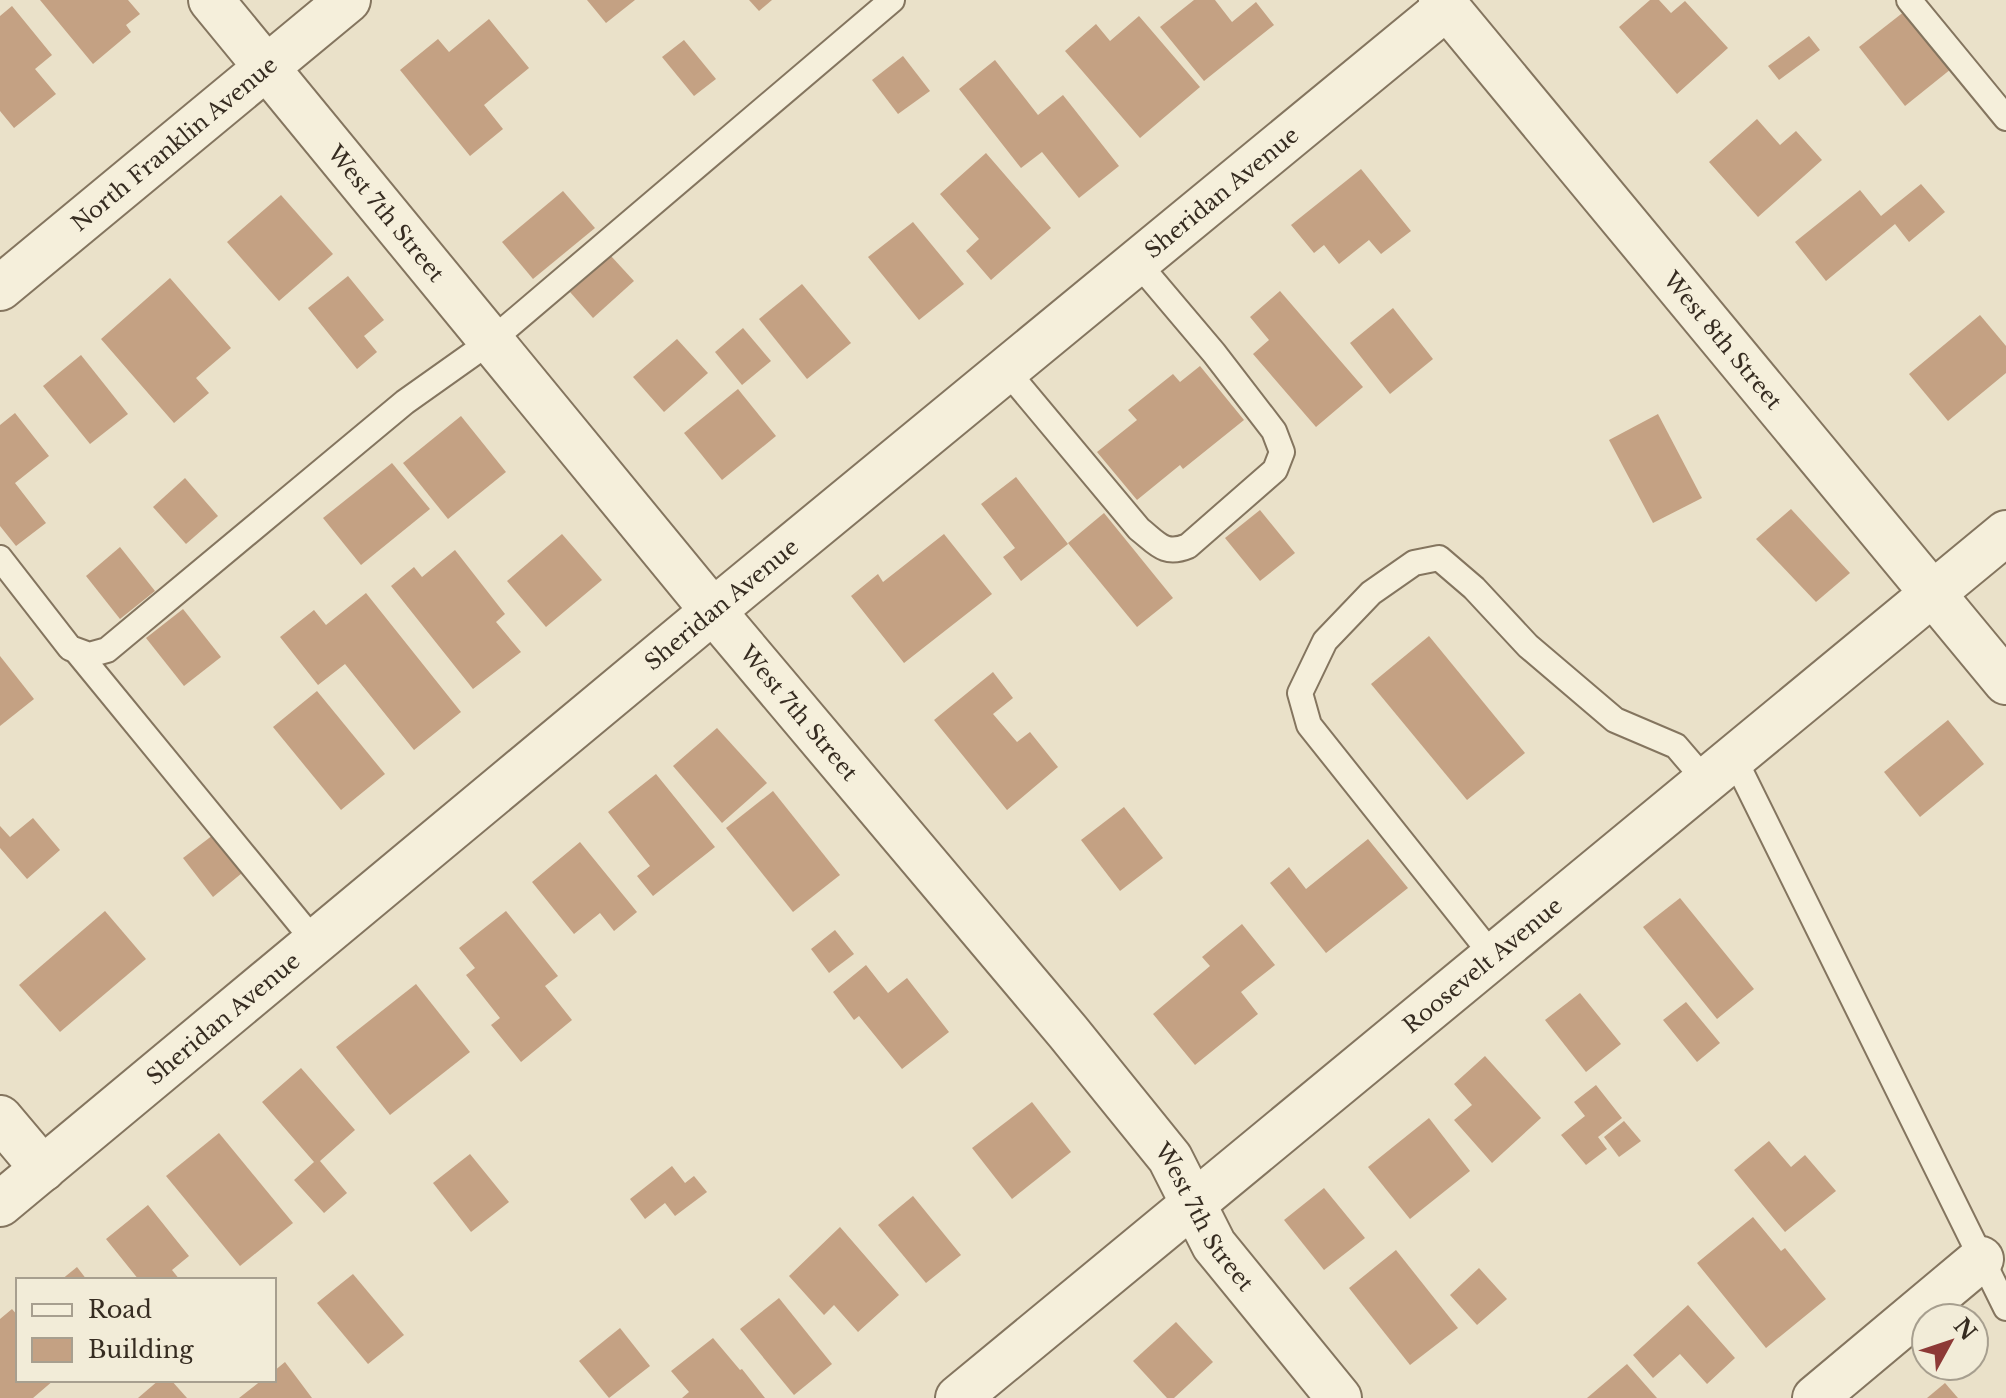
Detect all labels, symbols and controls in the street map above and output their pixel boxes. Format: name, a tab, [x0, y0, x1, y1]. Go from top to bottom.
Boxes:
street label: North Franklin Avenue	[66, 51, 283, 237]
street label: Sheridan Avenue	[1139, 122, 1304, 264]
street label: West 7th Street	[321, 139, 450, 288]
street label: West 8th Street	[1657, 266, 1788, 416]
street label: Sheridan Avenue	[639, 533, 804, 676]
street label: West 7th Street	[733, 639, 864, 787]
street label: Roosevelt Avenue	[1398, 892, 1568, 1039]
street label: Sheridan Avenue	[141, 947, 306, 1091]
street label: West 7th Street	[1149, 1137, 1259, 1297]
legend	[16, 1278, 276, 1382]
text: Road	[88, 1295, 152, 1324]
north arrow	[1910, 1302, 1990, 1382]
text: N	[1948, 1313, 1982, 1346]
text: Building	[88, 1335, 194, 1364]

